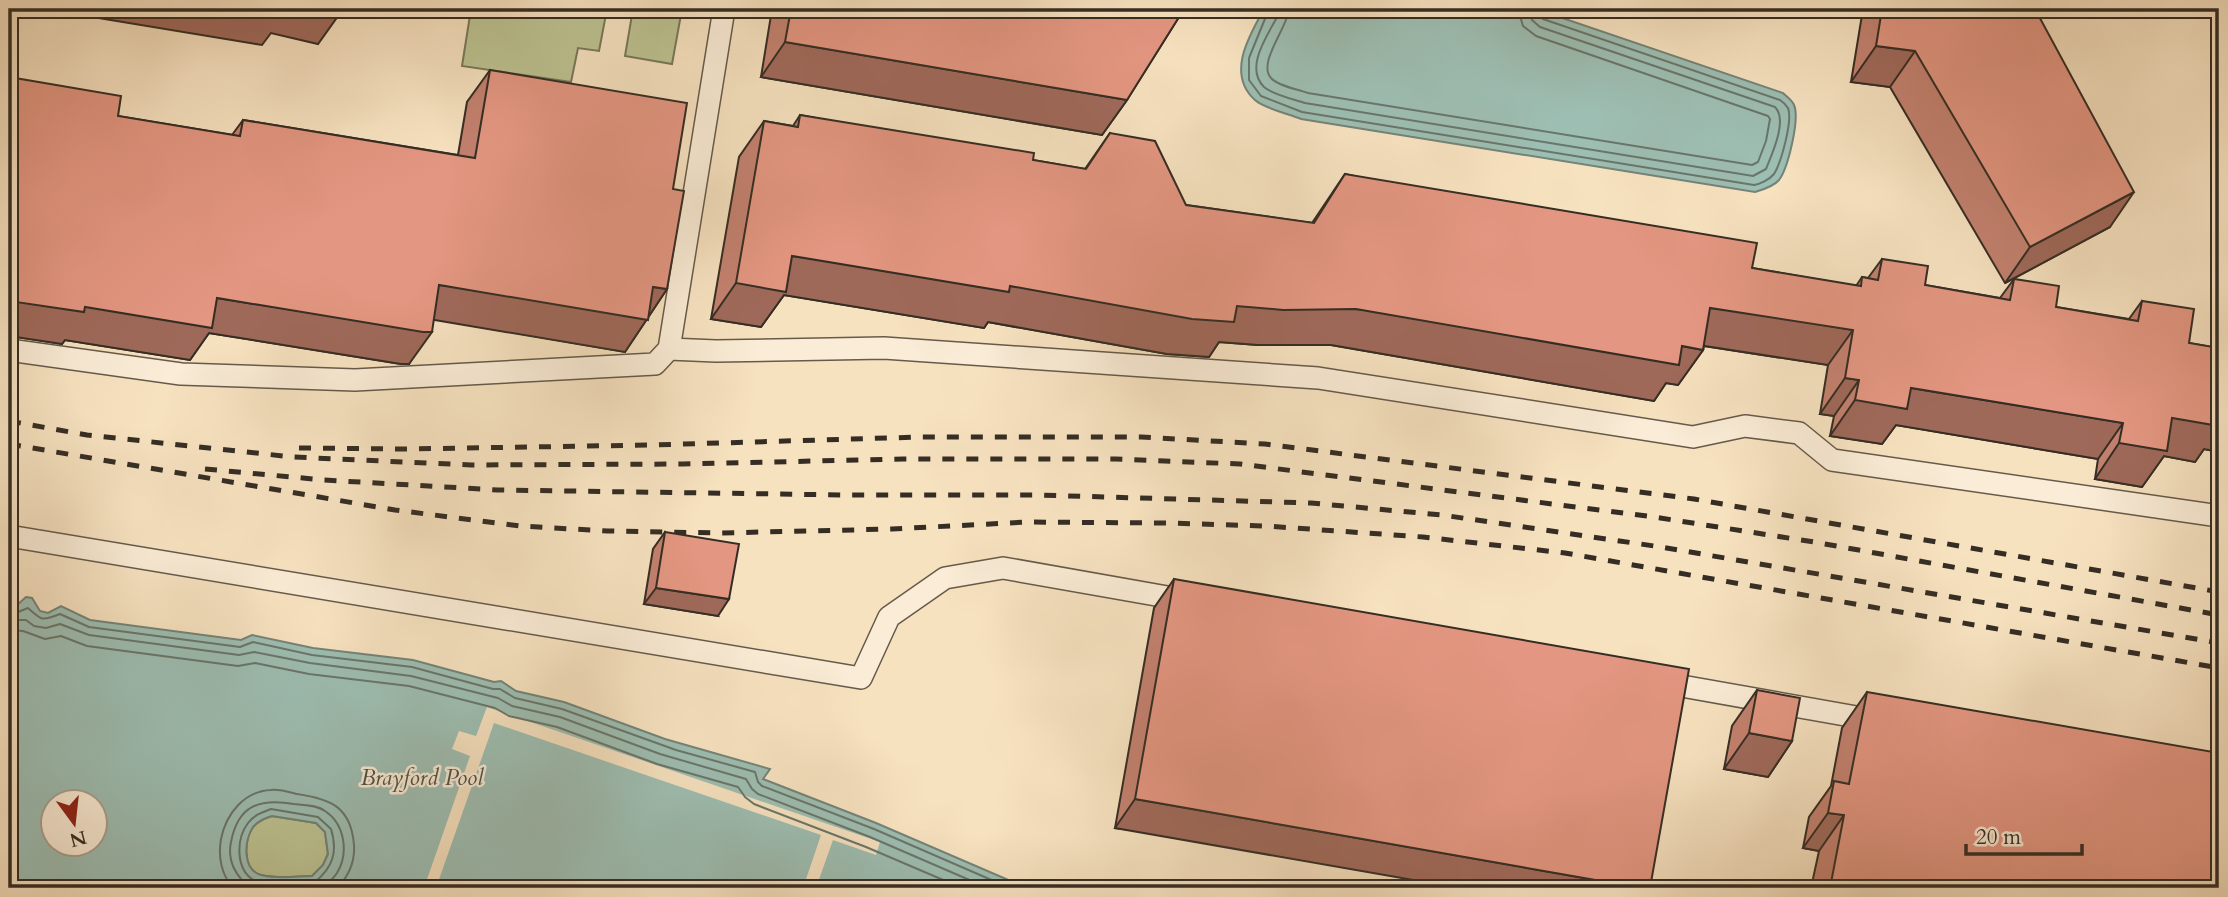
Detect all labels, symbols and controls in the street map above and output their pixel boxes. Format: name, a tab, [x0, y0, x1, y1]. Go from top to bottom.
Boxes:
water label: Brayford Pool	[361, 762, 484, 793]
north arrow	[38, 788, 108, 858]
scale bar	[1966, 813, 2081, 857]
text: 20 m	[1976, 823, 2021, 852]
text: N	[66, 824, 89, 853]

